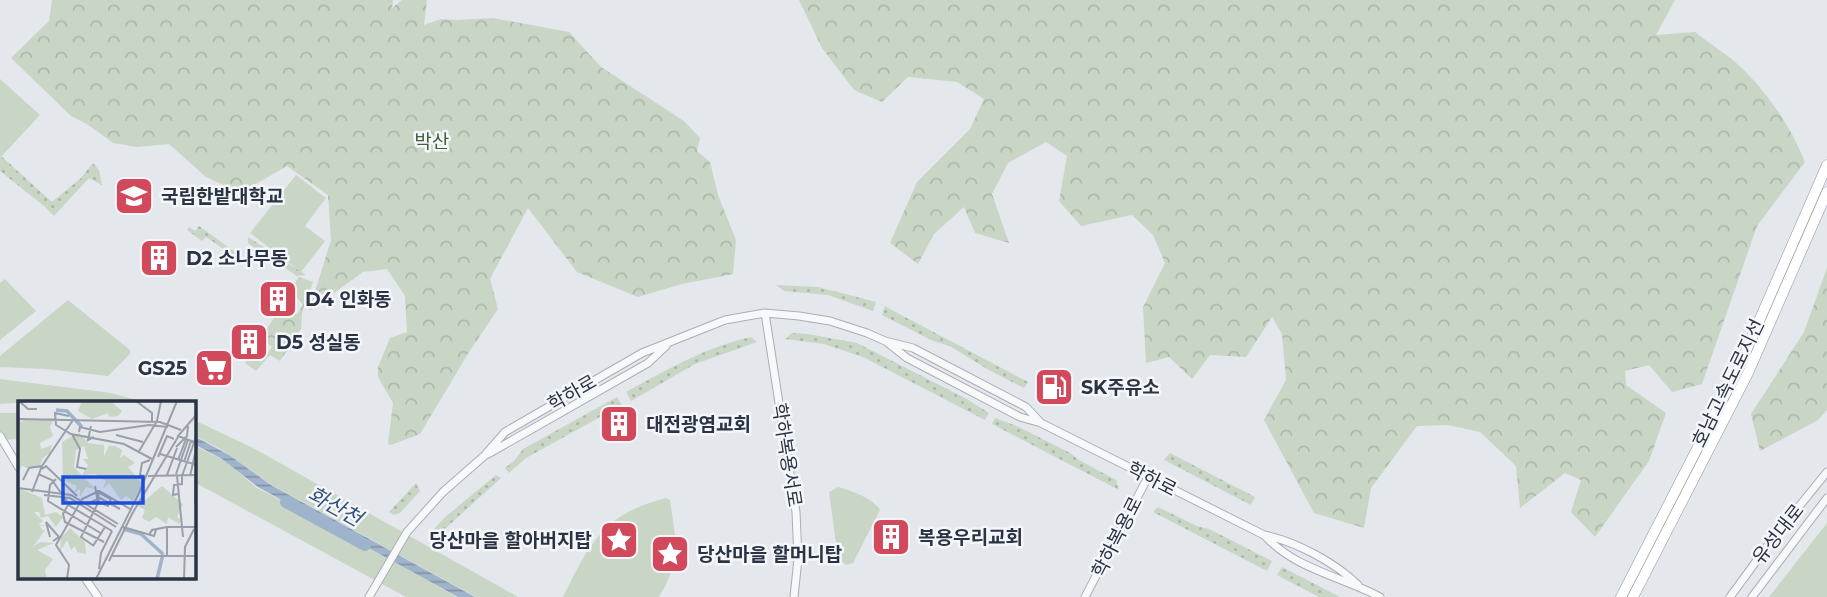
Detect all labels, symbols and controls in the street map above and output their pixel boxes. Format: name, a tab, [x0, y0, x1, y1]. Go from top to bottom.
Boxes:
park label: 박산	[415, 130, 449, 153]
school or university icon: 국립한밭대학교	[113, 175, 155, 217]
place label: 국립한밭대학교	[161, 185, 283, 208]
building icon: D2 소나무동	[138, 237, 180, 279]
place label: D2 소나무동	[186, 247, 288, 270]
building icon: D4 인화동	[257, 278, 299, 320]
place label: D4 인화동	[305, 288, 392, 311]
street label: 호남고속도로지선	[1687, 315, 1769, 451]
building icon: D5 성실동	[228, 321, 270, 363]
place label: D5 성실동	[276, 331, 361, 354]
supermarket icon: GS25	[193, 347, 235, 389]
place label: GS25	[138, 357, 187, 380]
fuel station icon: SK주유소	[1033, 366, 1075, 408]
street label: 학하로	[544, 370, 600, 416]
place label: SK주유소	[1081, 376, 1160, 399]
inset map	[18, 401, 196, 580]
street label: 학하복용서로	[767, 401, 807, 509]
building icon: 대전광염교회	[598, 403, 640, 445]
place label: 대전광염교회	[646, 413, 751, 436]
street label: 학하로	[1123, 457, 1181, 501]
water label: 화산천	[304, 481, 369, 532]
street label: 학하복용로	[1087, 493, 1147, 581]
street label: 유성대로	[1747, 499, 1809, 569]
building icon: 복용우리교회	[870, 516, 912, 558]
place icon: 당산마을 할아버지탑	[598, 519, 640, 561]
place label: 복용우리교회	[918, 526, 1023, 549]
place label: 당산마을 할아버지탑	[429, 529, 592, 552]
place icon: 당산마을 할머니탑	[649, 533, 691, 575]
place label: 당산마을 할머니탑	[697, 543, 842, 566]

